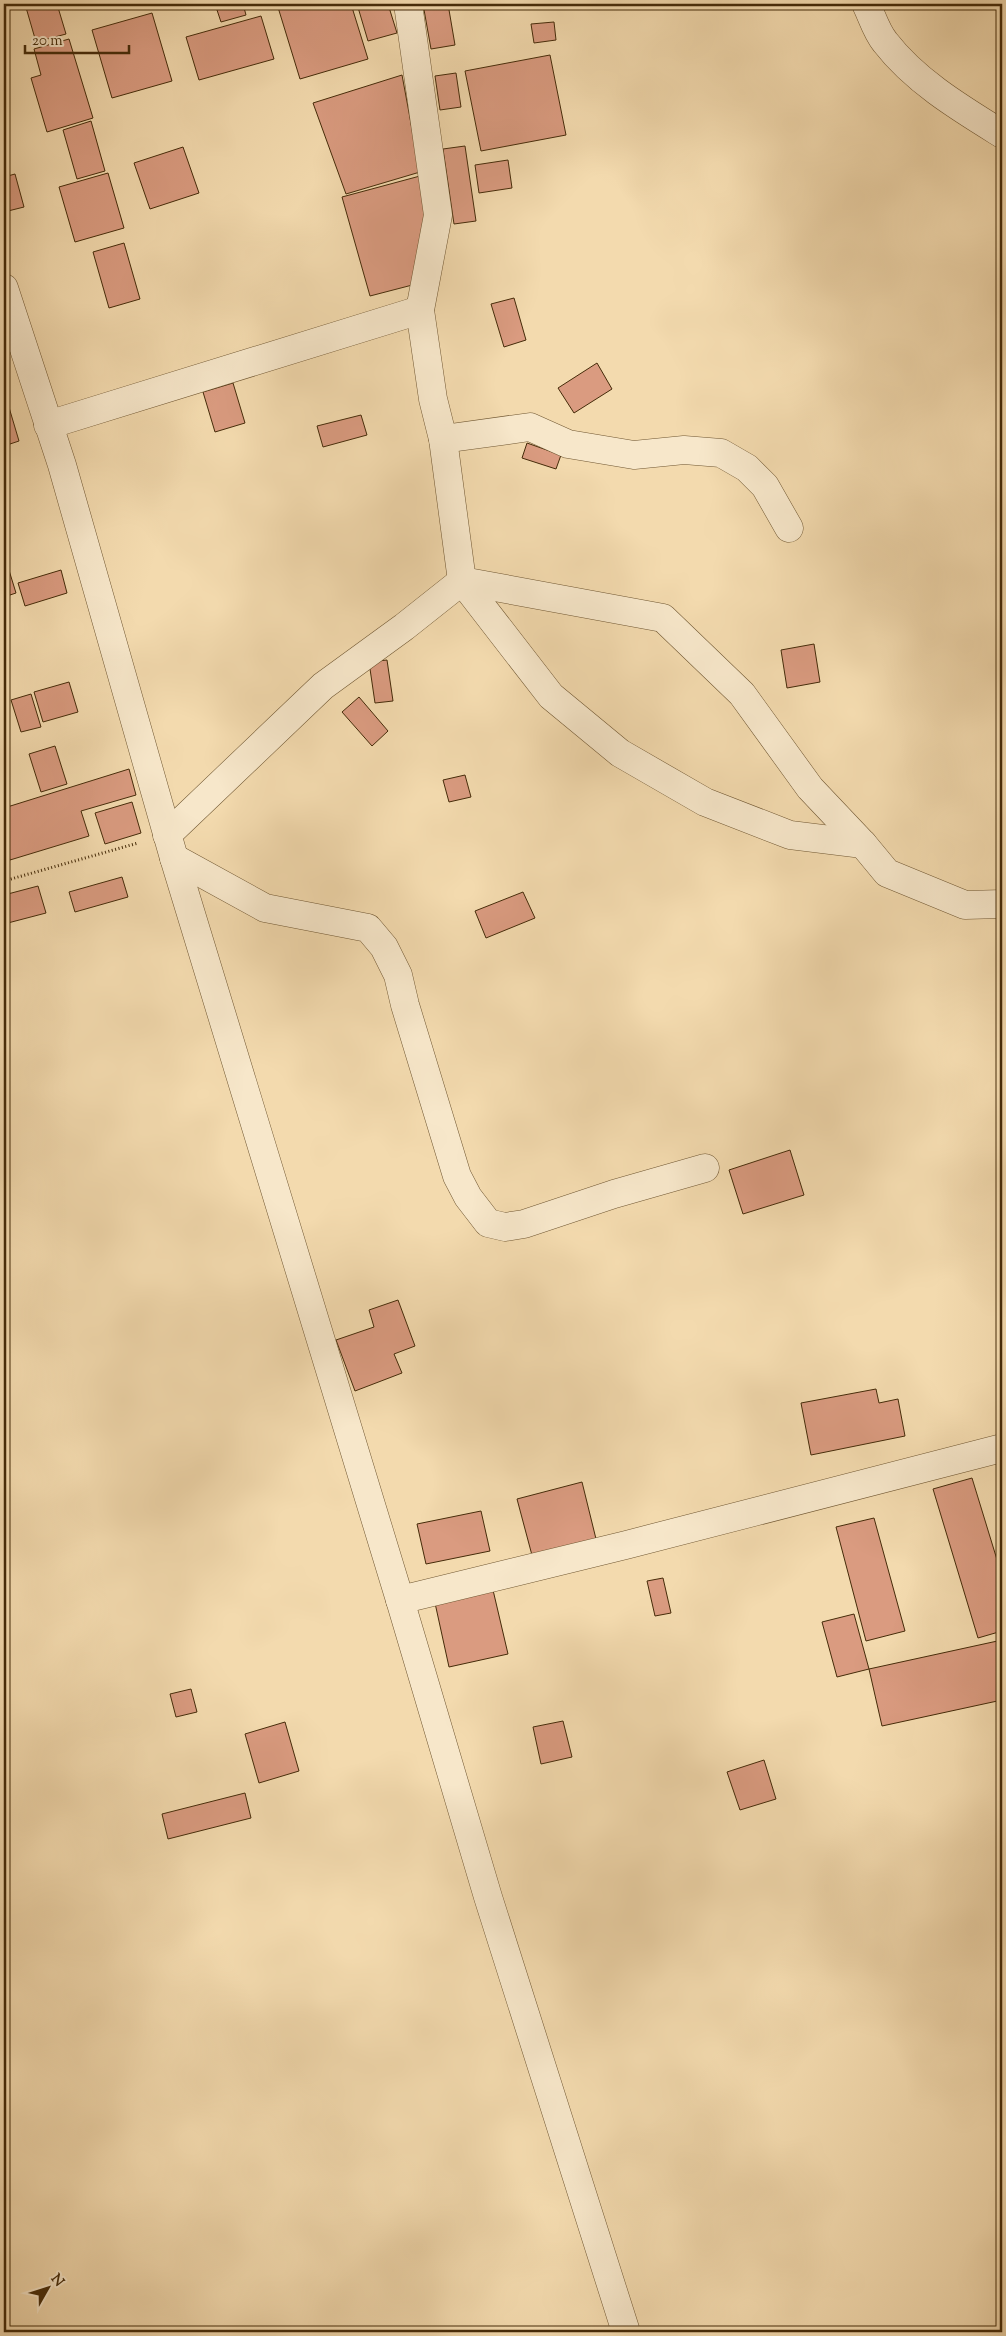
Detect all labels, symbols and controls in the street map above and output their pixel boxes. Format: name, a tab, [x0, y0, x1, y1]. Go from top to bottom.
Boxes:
scale bar	[25, 22, 129, 54]
text: 20 m	[32, 31, 63, 52]
north arrow	[22, 2264, 72, 2314]
text: N	[45, 2270, 68, 2292]

